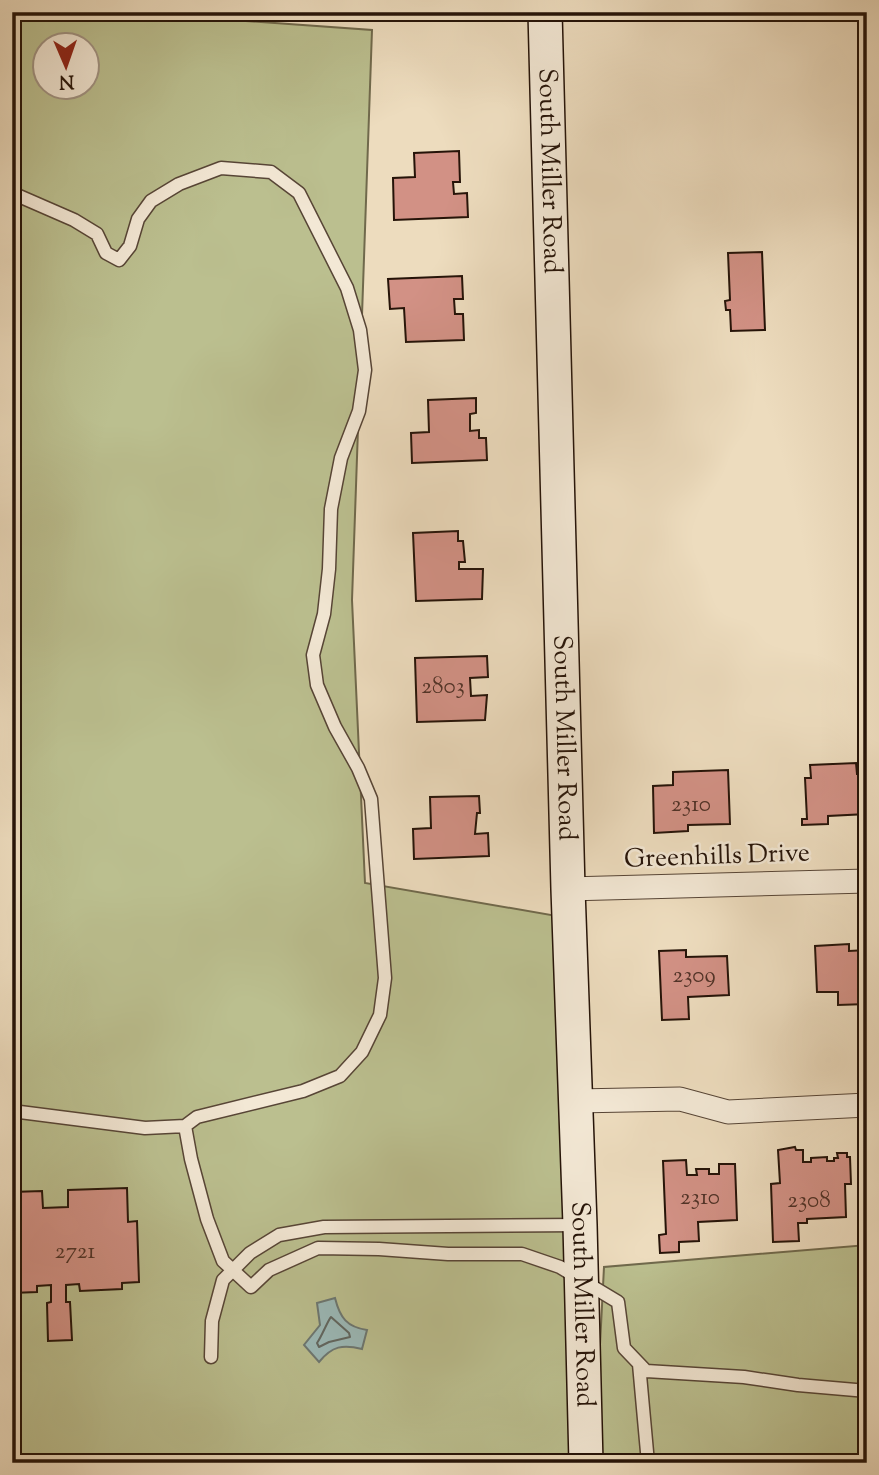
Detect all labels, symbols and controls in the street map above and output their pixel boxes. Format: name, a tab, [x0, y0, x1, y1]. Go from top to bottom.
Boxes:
north arrow	[32, 32, 102, 102]
text: N	[58, 67, 75, 94]
street label: South Miller Road	[528, 68, 570, 275]
street label: South Miller Road	[543, 634, 585, 841]
house number: 2803	[421, 671, 465, 704]
house number: 2310	[671, 789, 711, 822]
street label: Greenhills Drive	[623, 835, 811, 879]
house number: 2309	[672, 960, 716, 993]
house number: 2310	[680, 1182, 720, 1215]
house number: 2308	[787, 1185, 831, 1218]
street label: South Miller Road	[561, 1201, 603, 1408]
house number: 2721	[55, 1236, 95, 1269]

